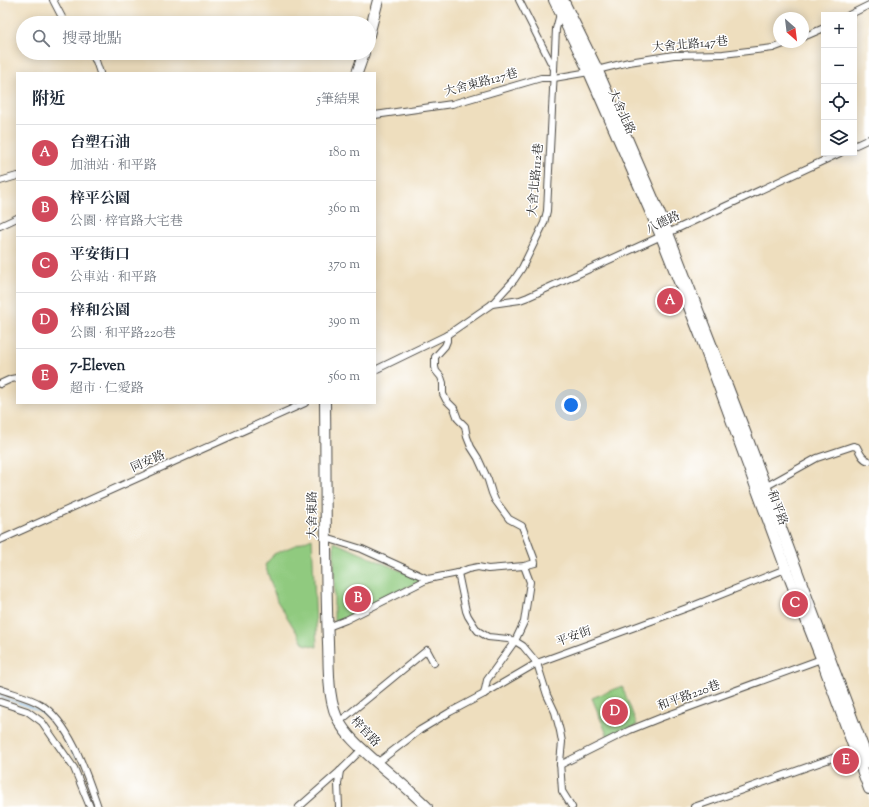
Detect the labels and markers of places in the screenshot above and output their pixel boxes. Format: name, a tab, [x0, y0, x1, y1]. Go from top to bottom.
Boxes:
pin: A	[657, 286, 683, 316]
pin: B	[345, 584, 371, 614]
pin: C	[782, 589, 808, 619]
pin: D	[602, 697, 628, 727]
pin: E	[833, 746, 859, 776]

